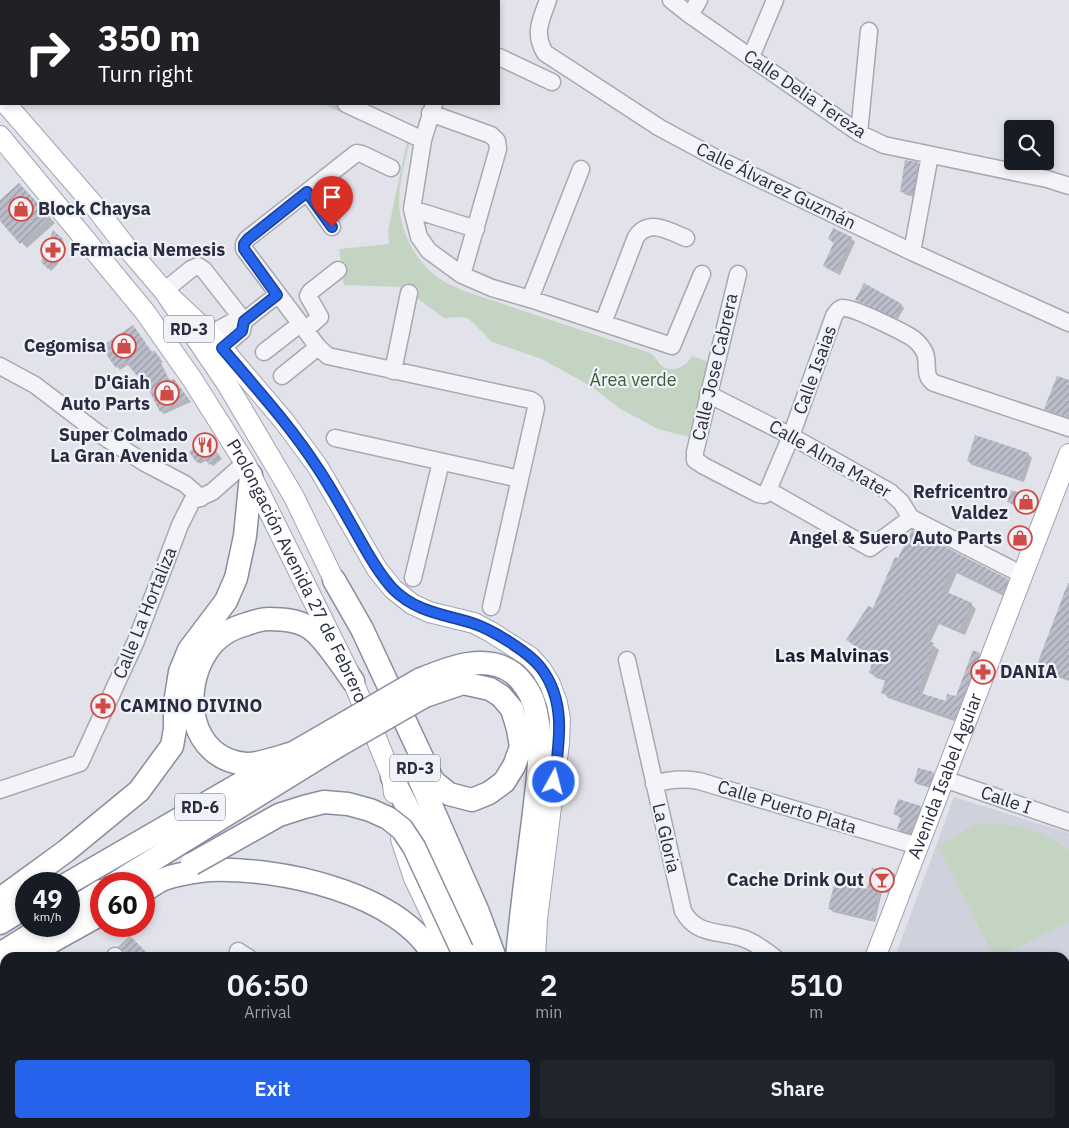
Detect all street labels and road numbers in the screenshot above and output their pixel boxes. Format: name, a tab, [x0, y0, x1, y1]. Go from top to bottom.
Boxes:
street label: Calle Delia Tereza	[740, 44, 871, 143]
street label: Calle Álvarez Guzmán	[693, 137, 860, 234]
street label: Calle Jose Cabrera	[686, 291, 743, 443]
road number: RD-3	[164, 316, 214, 342]
street label: Calle Isaias	[788, 322, 841, 417]
street label: Calle Alma Mater	[765, 414, 896, 503]
street label: Prolongación Avenida 27 de Febrero	[222, 434, 373, 706]
street label: Calle La Hortaliza	[108, 543, 182, 682]
street label: Avenida Isabel Aguiar	[902, 689, 987, 862]
road number: RD-3	[390, 754, 440, 781]
street label: Calle Puerto Plata	[715, 774, 860, 839]
street label: Calle I	[978, 780, 1034, 819]
road number: RD-6	[175, 794, 225, 820]
street label: La Gloria	[647, 801, 686, 875]

